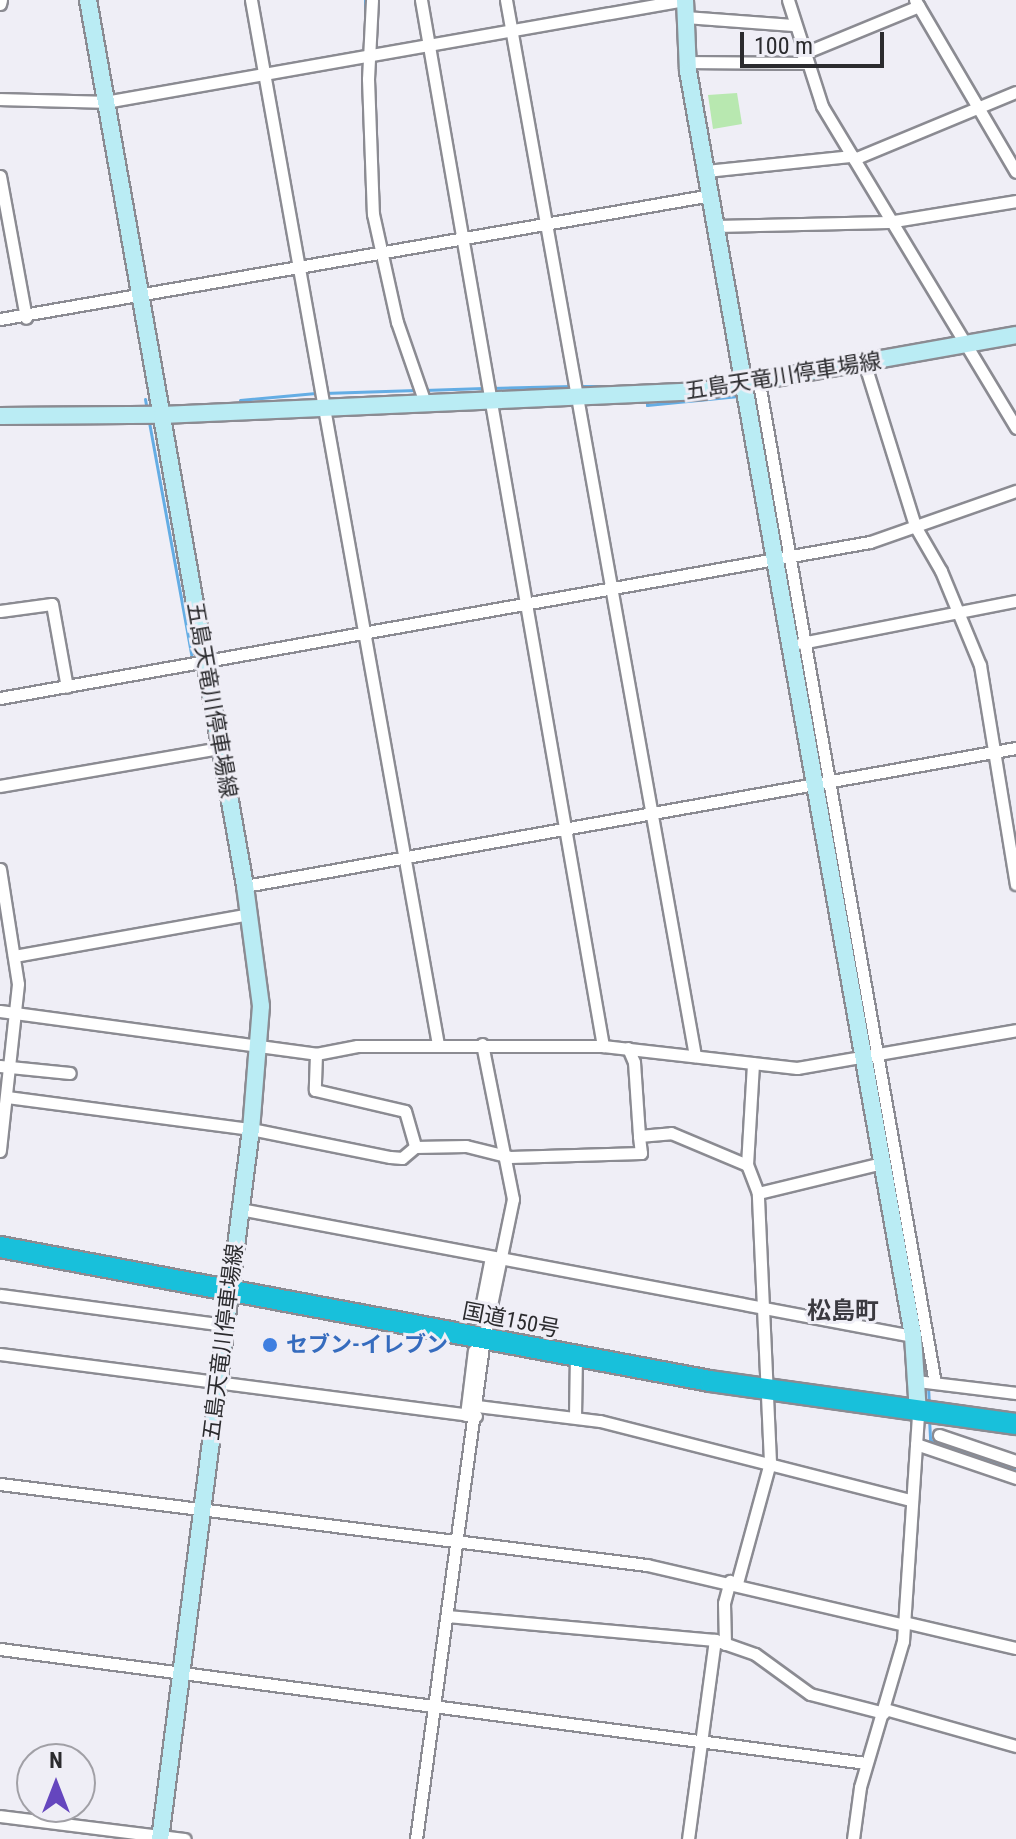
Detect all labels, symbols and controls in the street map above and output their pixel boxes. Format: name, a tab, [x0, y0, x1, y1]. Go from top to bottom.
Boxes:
scale bar	[744, 16, 888, 66]
text: 100 m	[754, 32, 813, 60]
street label: 五島天竜川停車場線	[683, 347, 883, 405]
street label: 五島天竜川停車場線	[182, 600, 242, 800]
street label: 五島天竜川停車場線	[198, 1242, 248, 1442]
street label: 国道150号	[460, 1298, 562, 1342]
district label: 松島町	[807, 1298, 879, 1326]
place label: セブン-イレブン	[286, 1332, 448, 1358]
marker: セブン-イレブン	[261, 1336, 279, 1354]
north arrow	[16, 1743, 96, 1823]
text: N	[49, 1748, 63, 1773]

